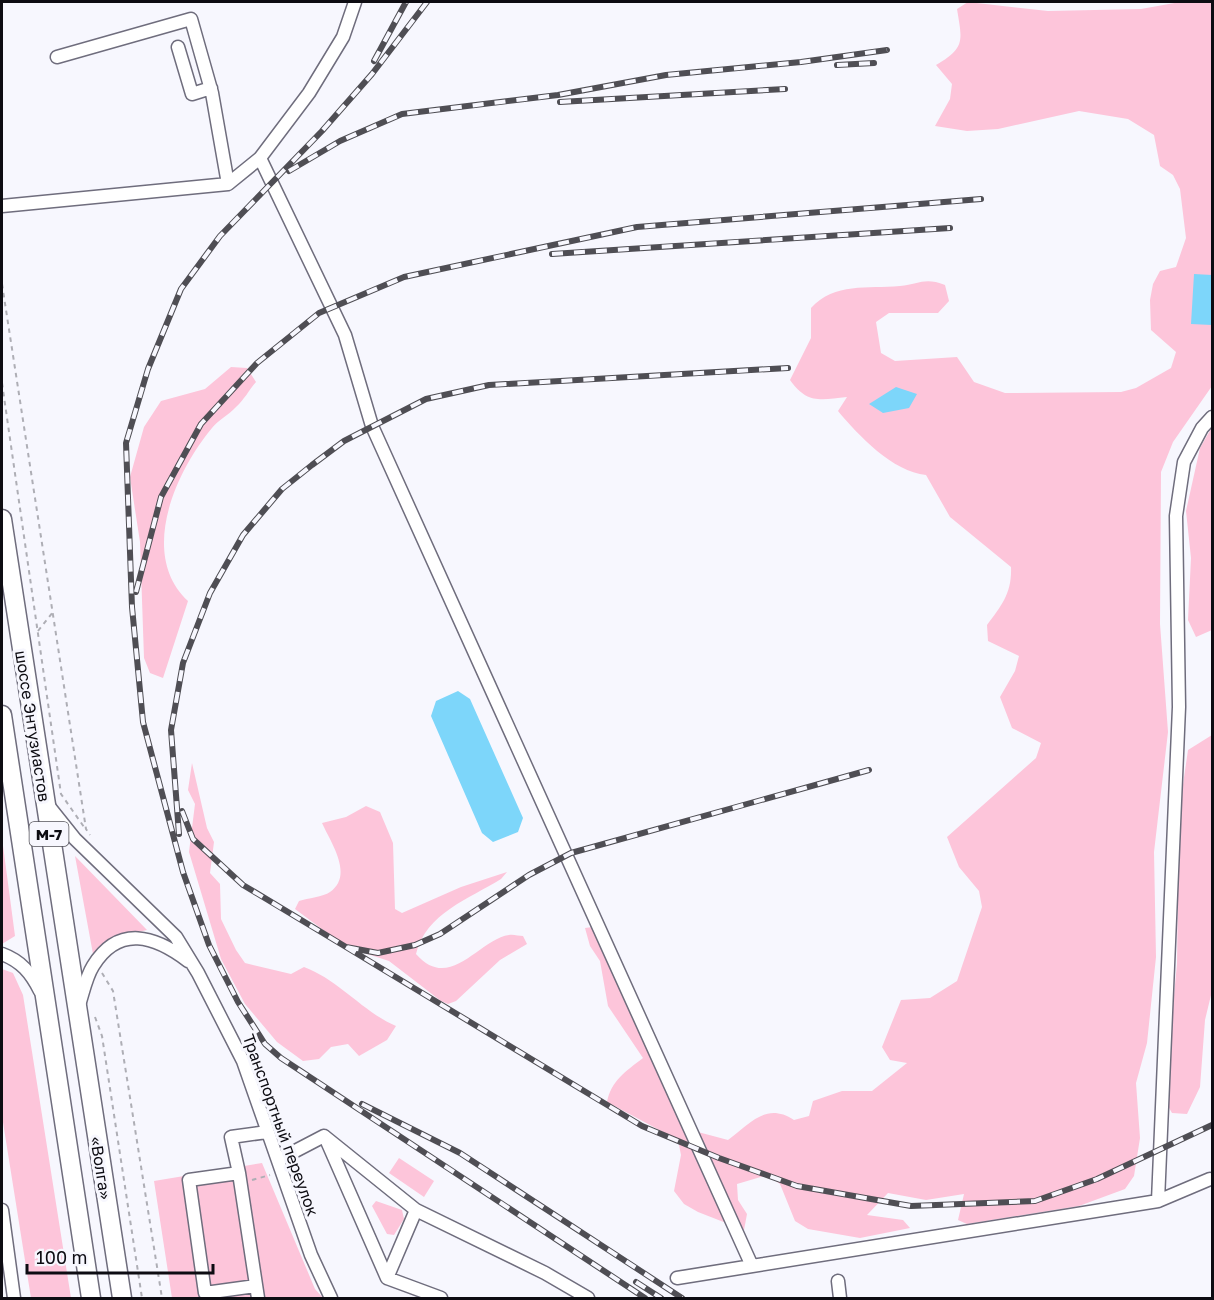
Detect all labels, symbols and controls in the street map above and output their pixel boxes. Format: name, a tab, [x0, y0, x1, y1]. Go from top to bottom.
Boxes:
street label: шоссе Энтузиастов	[11, 649, 55, 803]
road number: М-7	[29, 822, 68, 846]
street label: Транспортный переулок	[239, 1031, 323, 1219]
street label: «Волга»	[86, 1135, 116, 1201]
scale bar	[27, 1237, 213, 1275]
text: 100 m	[36, 1246, 87, 1268]

